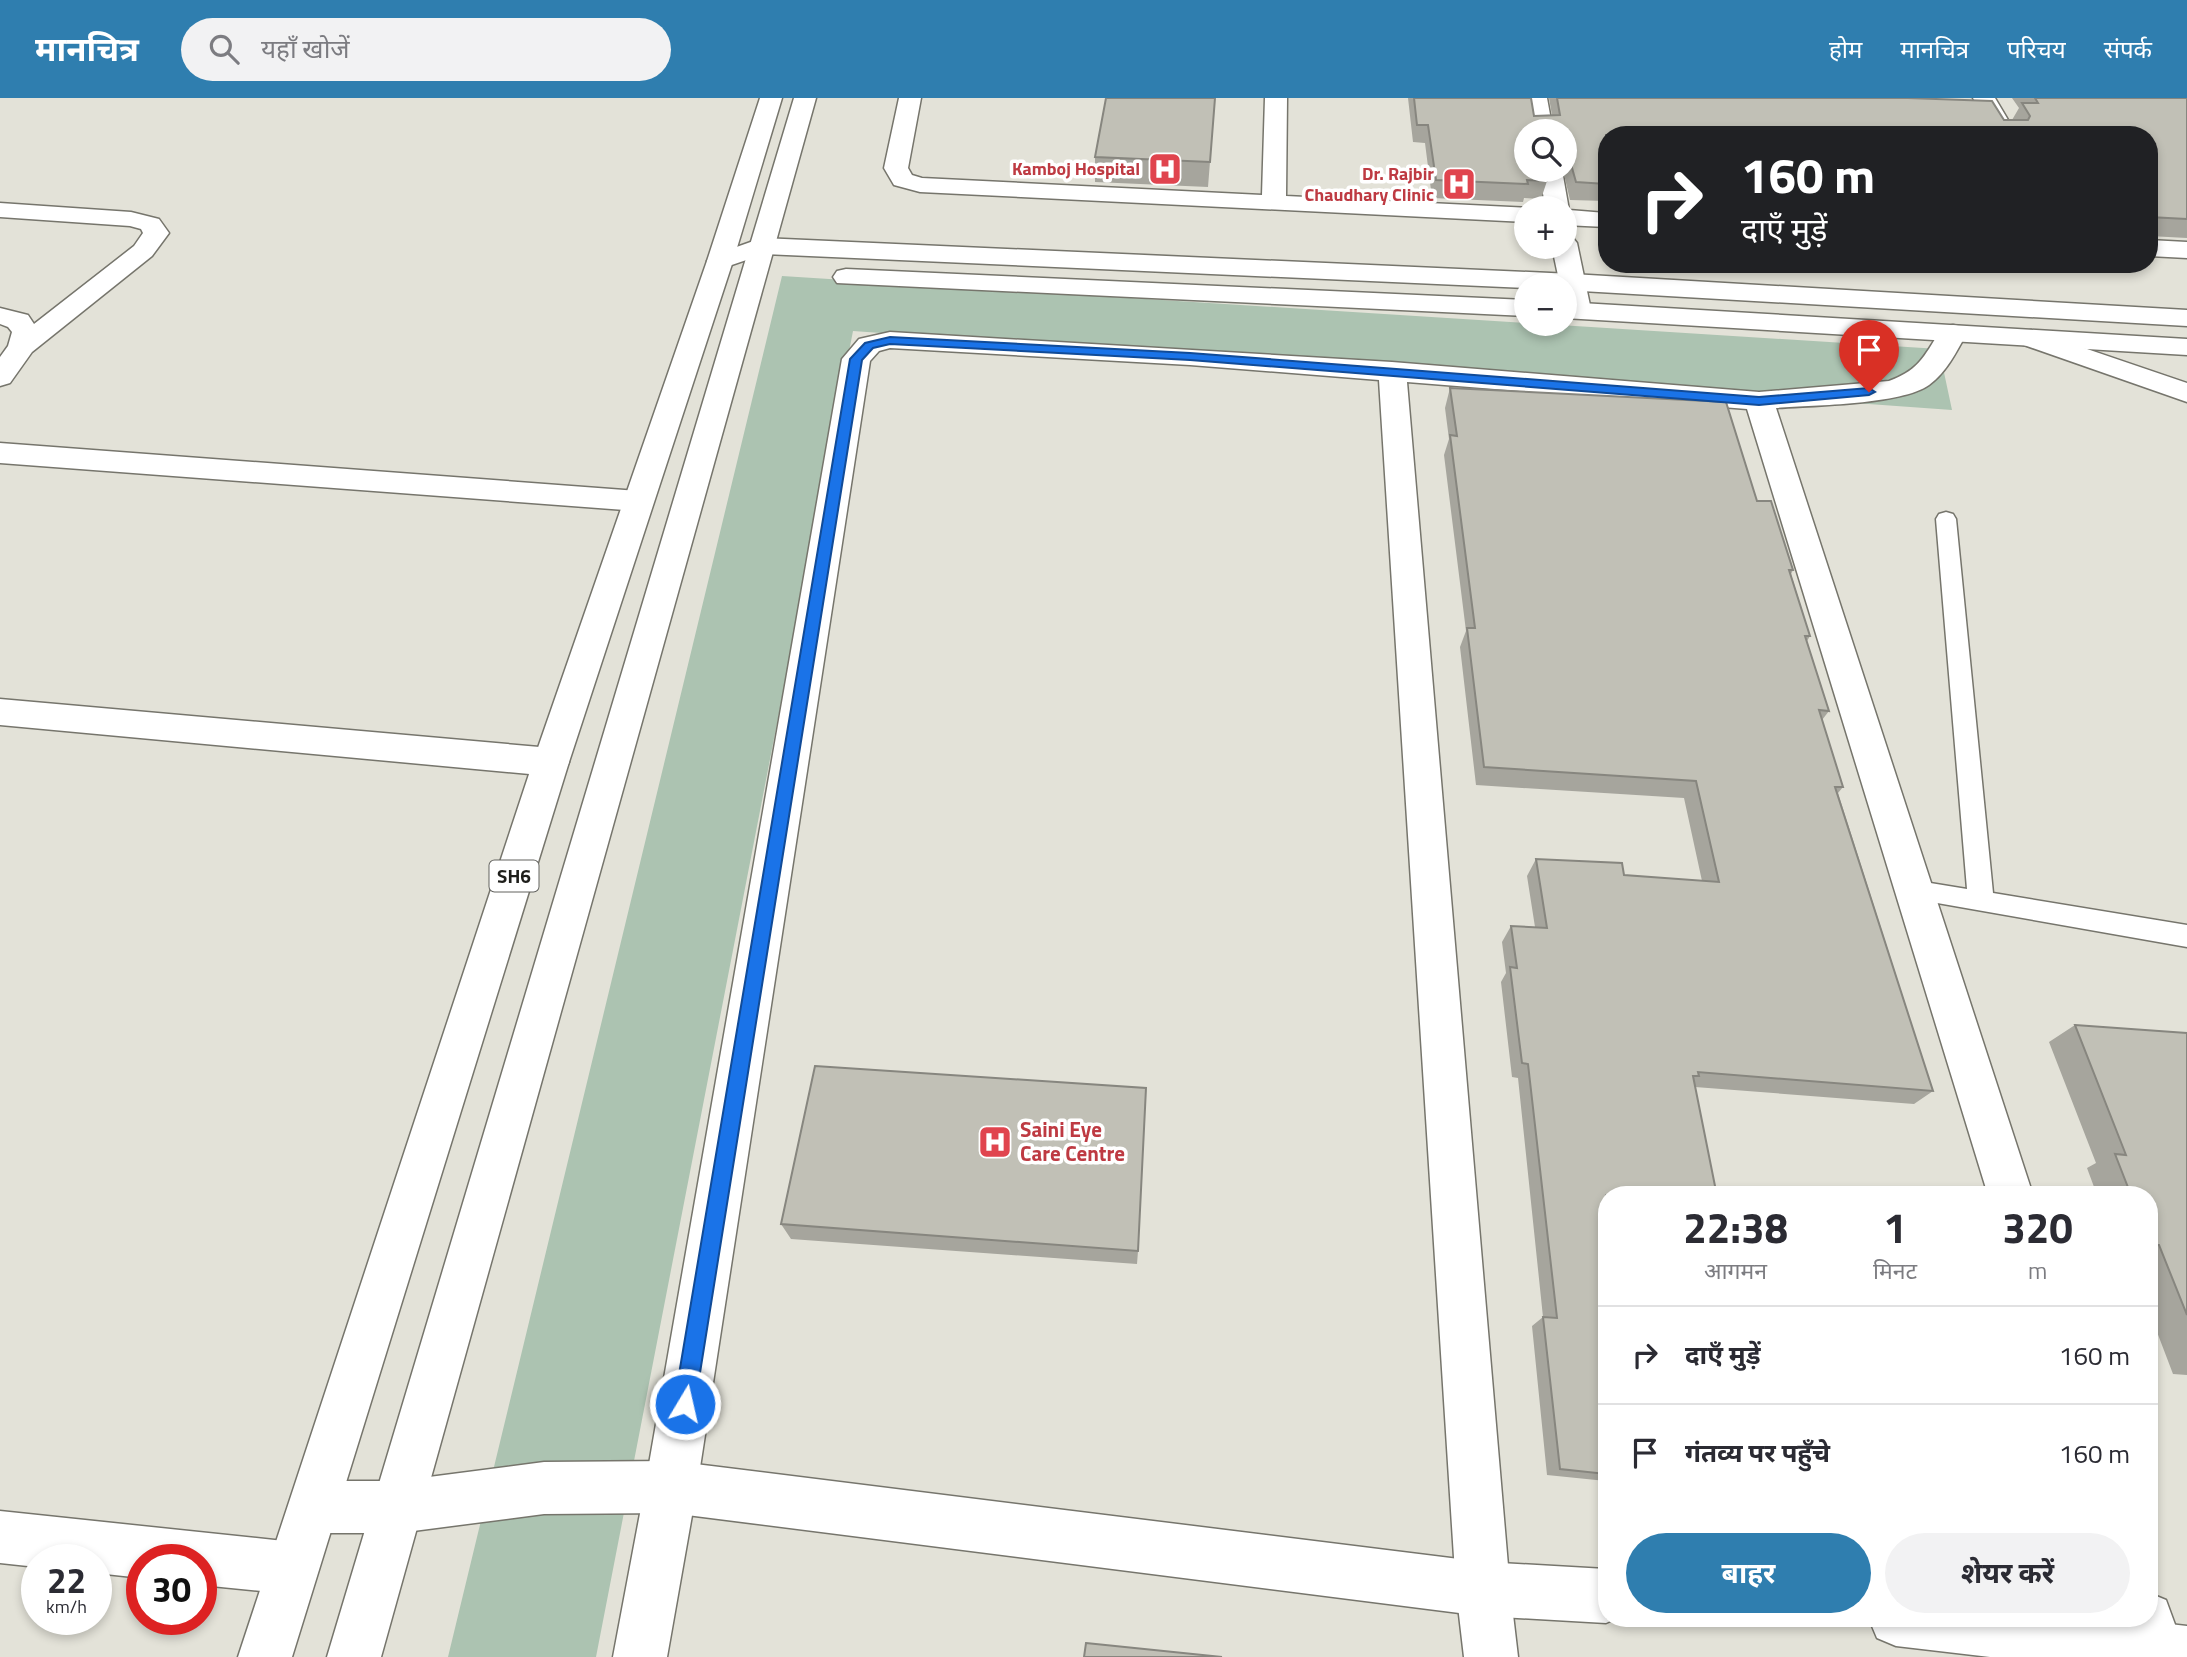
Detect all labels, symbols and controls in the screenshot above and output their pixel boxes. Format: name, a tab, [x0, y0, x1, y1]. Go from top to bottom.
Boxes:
search box	[181, 18, 671, 81]
text: मानचित्र	[35, 24, 139, 74]
text: यहाँ खोजें	[261, 29, 350, 68]
icon: search	[205, 30, 243, 68]
text: होम	[1829, 31, 1862, 67]
text: मानचित्र	[1900, 31, 1969, 67]
text: परिचय	[2007, 31, 2066, 67]
text: संपर्क	[2104, 31, 2152, 67]
map controls	[1514, 119, 1577, 336]
button: search	[1514, 119, 1577, 182]
text: 160 m	[1741, 137, 1875, 212]
hospital icon: Kamboj Hospital	[1146, 150, 1184, 188]
icon: right	[1626, 154, 1717, 245]
place label: Kamboj Hospital	[1012, 155, 1140, 182]
place label: Dr. Rajbir Chaudhary Clinic	[1305, 160, 1434, 208]
hospital icon: Dr. Rajbir Chaudhary Clinic	[1440, 165, 1478, 203]
button: +	[1514, 196, 1577, 259]
text: दाएँ मुड़ें	[1741, 205, 1827, 253]
button: −	[1514, 273, 1577, 336]
pin	[1839, 320, 1899, 392]
icon: arrive	[1850, 331, 1888, 369]
road number: SH6	[490, 860, 538, 891]
place label: Saini Eye Care Centre	[1020, 1113, 1125, 1169]
hospital icon: Saini Eye Care Centre	[976, 1123, 1014, 1161]
text: 22:38	[1683, 1195, 1788, 1259]
text: 1	[1883, 1195, 1907, 1259]
text: 320	[2002, 1195, 2073, 1259]
text: आगमन	[1704, 1253, 1767, 1288]
text: मिनट	[1873, 1253, 1917, 1288]
text: m	[2028, 1253, 2047, 1288]
text: दाएँ मुड़ें	[1685, 1335, 1761, 1374]
icon: right	[1626, 1336, 1664, 1374]
text: 160 m	[2059, 1336, 2130, 1375]
position arrow	[648, 1367, 722, 1441]
text: गंतव्य पर पहुँचे	[1685, 1433, 1830, 1472]
icon: arrive	[1626, 1434, 1664, 1472]
text: 160 m	[2059, 1434, 2130, 1473]
button: बाहर	[1626, 1533, 1871, 1613]
button: शेयर करें	[1885, 1533, 2130, 1613]
speed limit sign: 30	[126, 1544, 217, 1635]
text: 22	[47, 1553, 86, 1607]
text: km/h	[46, 1593, 87, 1620]

